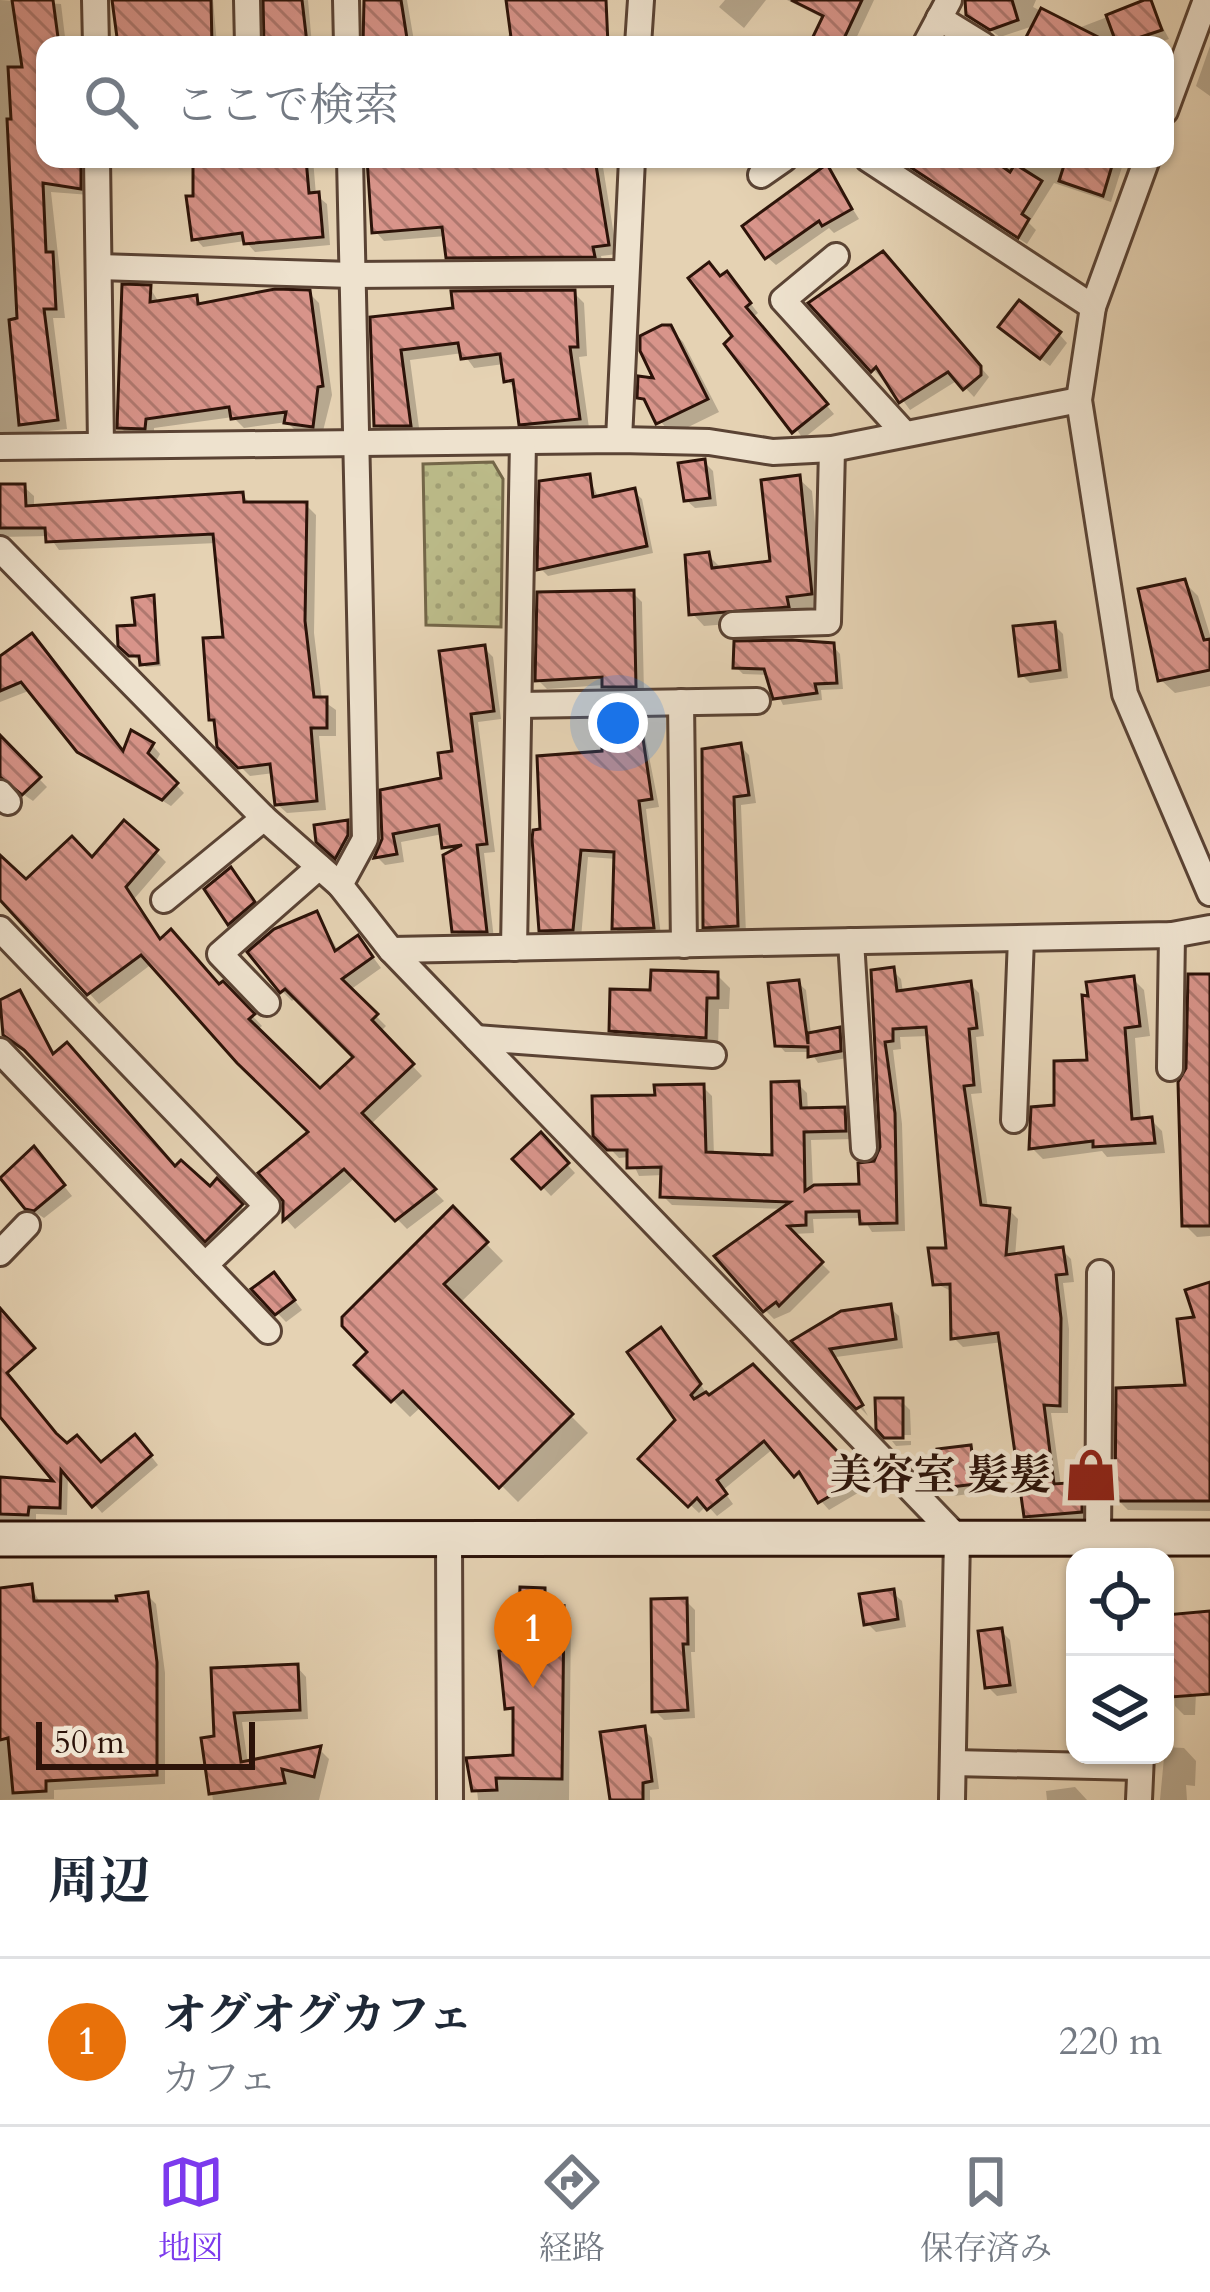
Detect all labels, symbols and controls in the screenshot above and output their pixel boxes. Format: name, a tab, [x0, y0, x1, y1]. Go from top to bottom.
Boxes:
search box	[36, 36, 1174, 168]
icon: search	[78, 69, 144, 135]
text: ここで検索	[174, 75, 399, 136]
your location	[588, 693, 648, 753]
shop icon: 美容室 髪髪	[1062, 1446, 1120, 1504]
place label: 美容室 髪髪	[830, 1447, 1051, 1504]
map controls	[1066, 1548, 1174, 1764]
button: locate	[1066, 1548, 1174, 1656]
pin: 1	[494, 1589, 572, 1688]
button: layers	[1066, 1656, 1174, 1764]
scale bar	[36, 1716, 255, 1769]
text: 50 m	[54, 1720, 125, 1765]
text: 周辺	[48, 1847, 150, 1917]
text: オグオグカフェ	[162, 1985, 473, 2046]
text: 1	[77, 2015, 97, 2068]
text: 220 m	[1059, 2015, 1162, 2068]
text: カフェ	[162, 2052, 277, 2105]
tab: 地図	[158, 2149, 224, 2271]
tab: 経路	[539, 2149, 605, 2271]
tab: 保存済み	[920, 2149, 1052, 2271]

